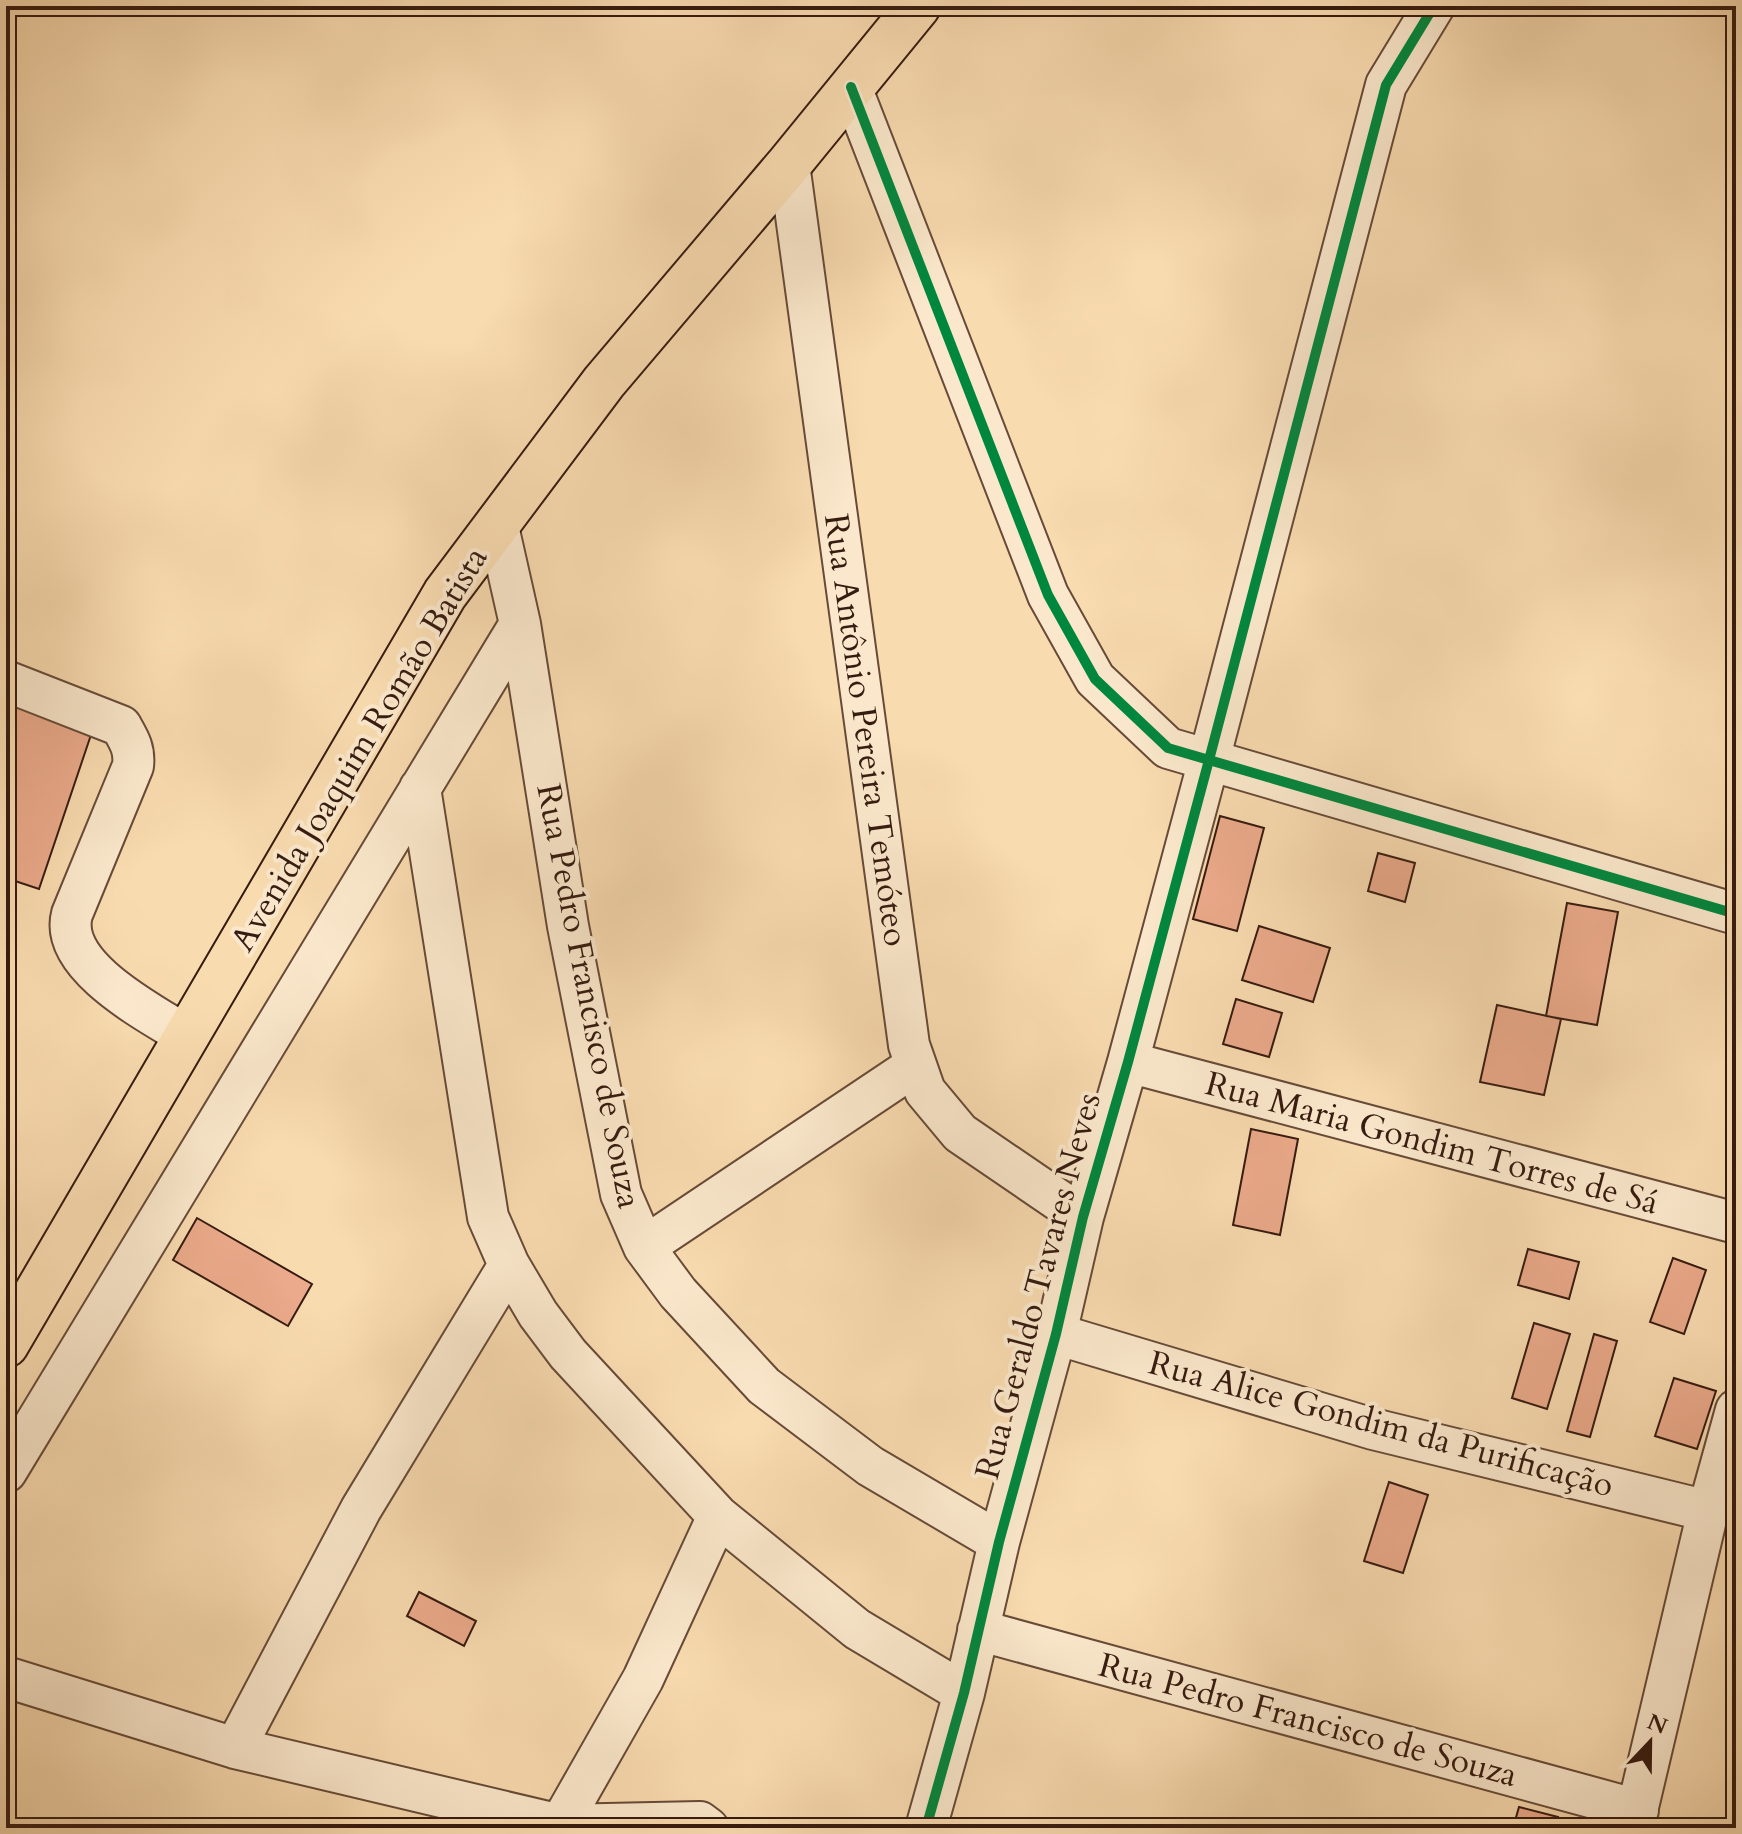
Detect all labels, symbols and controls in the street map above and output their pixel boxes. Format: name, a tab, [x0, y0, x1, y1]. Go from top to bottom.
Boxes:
street label: Rua Antônio Pereira Temóteo	[813, 511, 919, 949]
street label: Avenida Joaquim Romão Batista	[220, 538, 498, 960]
street label: Rua Pedro Francisco de Souza	[525, 780, 653, 1212]
street label: Rua Maria Gondim Torres de Sá	[1200, 1060, 1664, 1226]
street label: Rua Geraldo Tavares Neves	[964, 1088, 1112, 1484]
street label: Rua Alice Gondim da Purificação	[1144, 1340, 1618, 1508]
street label: Rua Pedro Francisco de Souza	[1094, 1642, 1523, 1798]
north arrow	[1610, 1702, 1690, 1782]
text: N	[1643, 1707, 1672, 1742]

